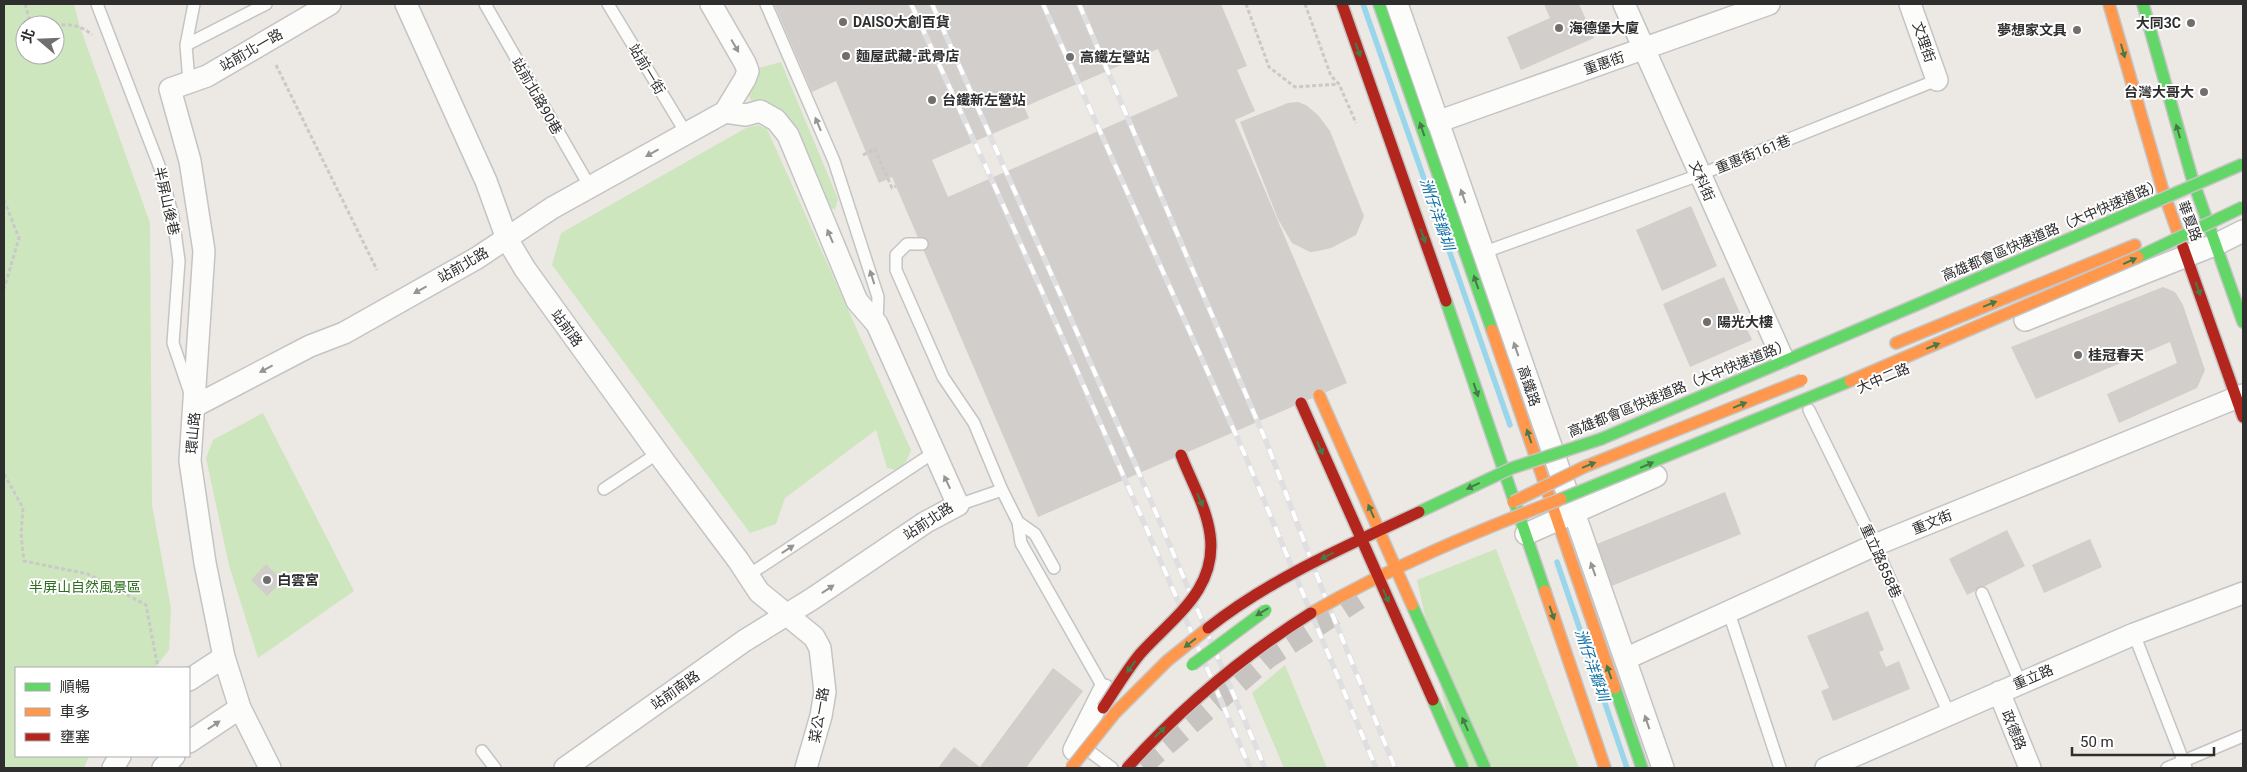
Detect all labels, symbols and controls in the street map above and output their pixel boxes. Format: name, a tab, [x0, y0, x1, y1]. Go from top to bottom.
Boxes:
place label: DAISO大創百貨	[853, 14, 950, 30]
north arrow	[15, 15, 65, 65]
place label: 大同3C	[2136, 15, 2181, 31]
marker: DAISO大創百貨	[837, 16, 849, 28]
marker: 大同3C	[2185, 17, 2197, 29]
place label: 海德堡大廈	[1569, 20, 1639, 36]
street label: 文理街	[1910, 20, 1938, 64]
marker: 海德堡大廈	[1553, 22, 1565, 34]
place label: 夢想家文具	[1997, 22, 2067, 38]
marker: 夢想家文具	[2071, 24, 2083, 36]
street label: 站前北一路	[217, 26, 285, 74]
text: 北	[18, 27, 38, 45]
one-way arrow	[731, 39, 740, 52]
street label: 站前一街	[626, 41, 668, 97]
one-way arrow	[1354, 43, 1362, 58]
one-way arrow	[2119, 43, 2127, 58]
place label: 麵屋武藏-武骨店	[856, 48, 960, 64]
place label: 高鐵左營站	[1080, 49, 1150, 65]
street label: 重惠街	[1582, 49, 1626, 77]
marker: 麵屋武藏-武骨店	[840, 50, 852, 62]
marker: 高鐵左營站	[1064, 51, 1076, 63]
street label: 站前北路90巷	[509, 55, 565, 137]
place label: 台灣大哥大	[2124, 84, 2194, 100]
marker: 台灣大哥大	[2198, 86, 2210, 98]
place label: 台鐵新左營站	[942, 92, 1026, 108]
marker: 台鐵新左營站	[926, 94, 938, 106]
one-way arrow	[813, 117, 821, 131]
one-way arrow	[1418, 121, 1425, 136]
one-way arrow	[2174, 124, 2182, 139]
street label: 重惠街161巷	[1713, 132, 1793, 176]
one-way arrow	[645, 148, 659, 157]
street label: 文科街	[1686, 159, 1718, 203]
street label: 半屏山後巷	[151, 165, 183, 237]
water label: 洲仔洋瓣圳	[1416, 176, 1458, 254]
street label: 高雄都會區快速道路（大中快速道路）	[1939, 176, 2165, 284]
one-way arrow	[1459, 188, 1467, 203]
street label: 華夏路	[2175, 199, 2205, 243]
one-way arrow	[826, 228, 834, 243]
one-way arrow	[1420, 229, 1427, 244]
street label: 站前北路	[435, 244, 491, 286]
one-way arrow	[2123, 257, 2137, 265]
one-way arrow	[868, 269, 875, 284]
one-way arrow	[1472, 274, 1480, 289]
one-way arrow	[2194, 282, 2202, 297]
one-way arrow	[412, 286, 427, 294]
one-way arrow	[1983, 300, 1997, 308]
street label: 站前路	[548, 306, 586, 350]
place label: 陽光大樓	[1717, 314, 1773, 330]
marker: 陽光大樓	[1701, 316, 1713, 328]
street label: 高雄都會區快速道路（大中快速道路）	[1566, 336, 1792, 440]
one-way arrow	[1512, 342, 1519, 357]
one-way arrow	[1925, 342, 1940, 350]
place label: 桂冠春天	[2088, 347, 2144, 363]
marker: 桂冠春天	[2072, 349, 2084, 361]
street label: 大中二路	[1854, 360, 1912, 396]
street label: 高鐵路	[1515, 364, 1543, 408]
one-way arrow	[259, 365, 274, 373]
one-way arrow	[1472, 383, 1480, 398]
one-way arrow	[1733, 401, 1748, 409]
street label: 環山路	[183, 411, 203, 455]
one-way arrow	[1525, 428, 1532, 443]
one-way arrow	[1317, 441, 1325, 455]
one-way arrow	[1582, 460, 1596, 468]
one-way arrow	[1640, 461, 1654, 469]
one-way arrow	[943, 475, 951, 489]
one-way arrow	[1466, 482, 1480, 490]
one-way arrow	[1196, 493, 1204, 507]
street label: 站前北路	[900, 499, 956, 543]
one-way arrow	[1366, 504, 1374, 518]
street label: 重文街	[1910, 507, 1954, 537]
street label: 重立路858巷	[1858, 521, 1904, 601]
one-way arrow	[781, 544, 795, 553]
one-way arrow	[1320, 552, 1334, 560]
one-way arrow	[1589, 561, 1597, 576]
place label: 白雲宮	[277, 572, 319, 588]
marker: 白雲宮	[261, 574, 273, 586]
park label: 半屏山自然風景區	[29, 579, 141, 595]
one-way arrow	[821, 584, 835, 594]
one-way arrow	[1383, 589, 1391, 603]
one-way arrow	[1549, 606, 1557, 621]
one-way arrow	[1255, 608, 1268, 617]
water label: 洲仔洋瓣圳	[1571, 627, 1613, 705]
one-way arrow	[1184, 637, 1197, 648]
one-way arrow	[1126, 660, 1136, 674]
street label: 重立路	[2011, 661, 2055, 693]
one-way arrow	[1605, 665, 1613, 680]
legend	[15, 667, 190, 757]
street label: 站前南路	[647, 667, 703, 713]
text: 順暢	[60, 678, 90, 696]
street label: 菜公一路	[806, 686, 832, 744]
text: 車多	[60, 703, 90, 721]
street label: 政德路	[1999, 708, 2029, 752]
one-way arrow	[1642, 714, 1650, 729]
one-way arrow	[1460, 717, 1468, 731]
one-way arrow	[207, 720, 221, 730]
scale bar	[2072, 724, 2214, 756]
one-way arrow	[1153, 726, 1165, 738]
text: 壅塞	[60, 728, 90, 746]
text: 50 m	[2080, 733, 2114, 751]

